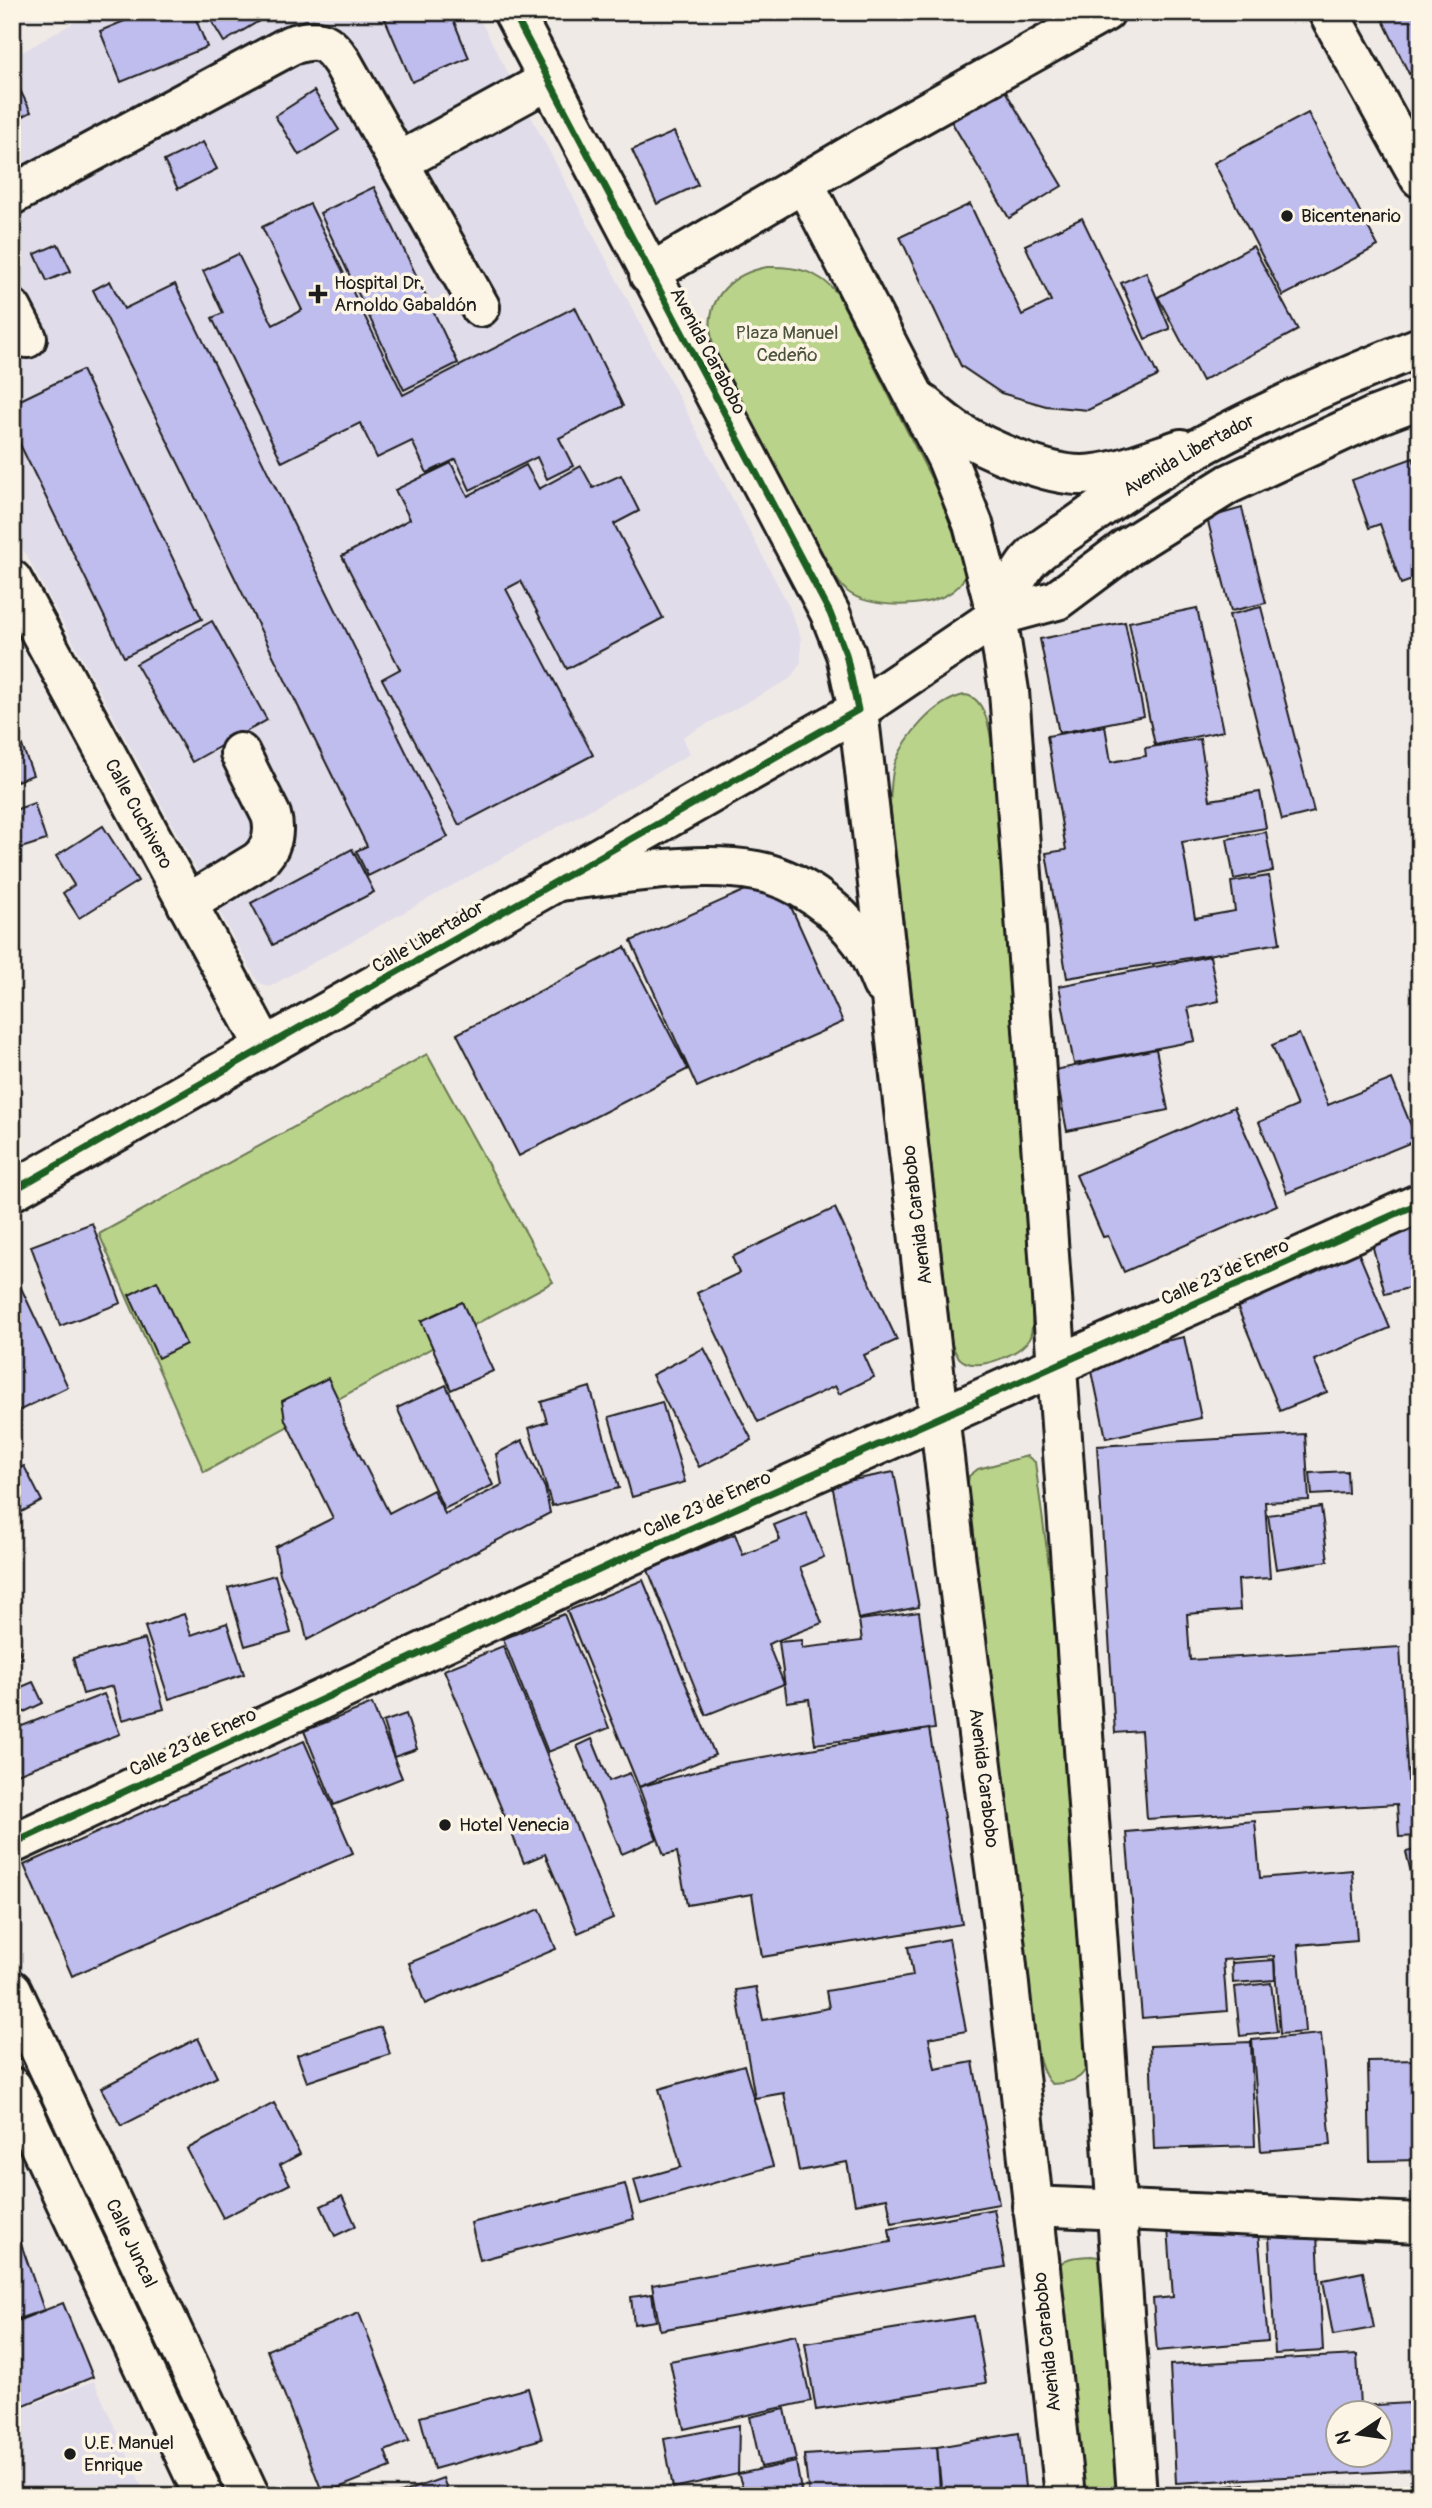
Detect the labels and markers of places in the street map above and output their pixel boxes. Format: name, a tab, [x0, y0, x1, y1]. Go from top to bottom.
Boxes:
place label: Bicentenario	[1301, 204, 1401, 228]
marker: Bicentenario	[1279, 208, 1295, 224]
place label: Hospital Dr. Arnoldo Gabaldón	[334, 271, 477, 317]
marker: Hospital Dr. Arnoldo Gabaldón	[308, 284, 328, 304]
place label: Hotel Venecia	[459, 1813, 569, 1837]
marker: Hotel Venecia	[437, 1817, 453, 1833]
place label: U.E. Manuel Enrique	[84, 2431, 174, 2477]
marker: U.E. Manuel Enrique	[62, 2446, 78, 2462]

